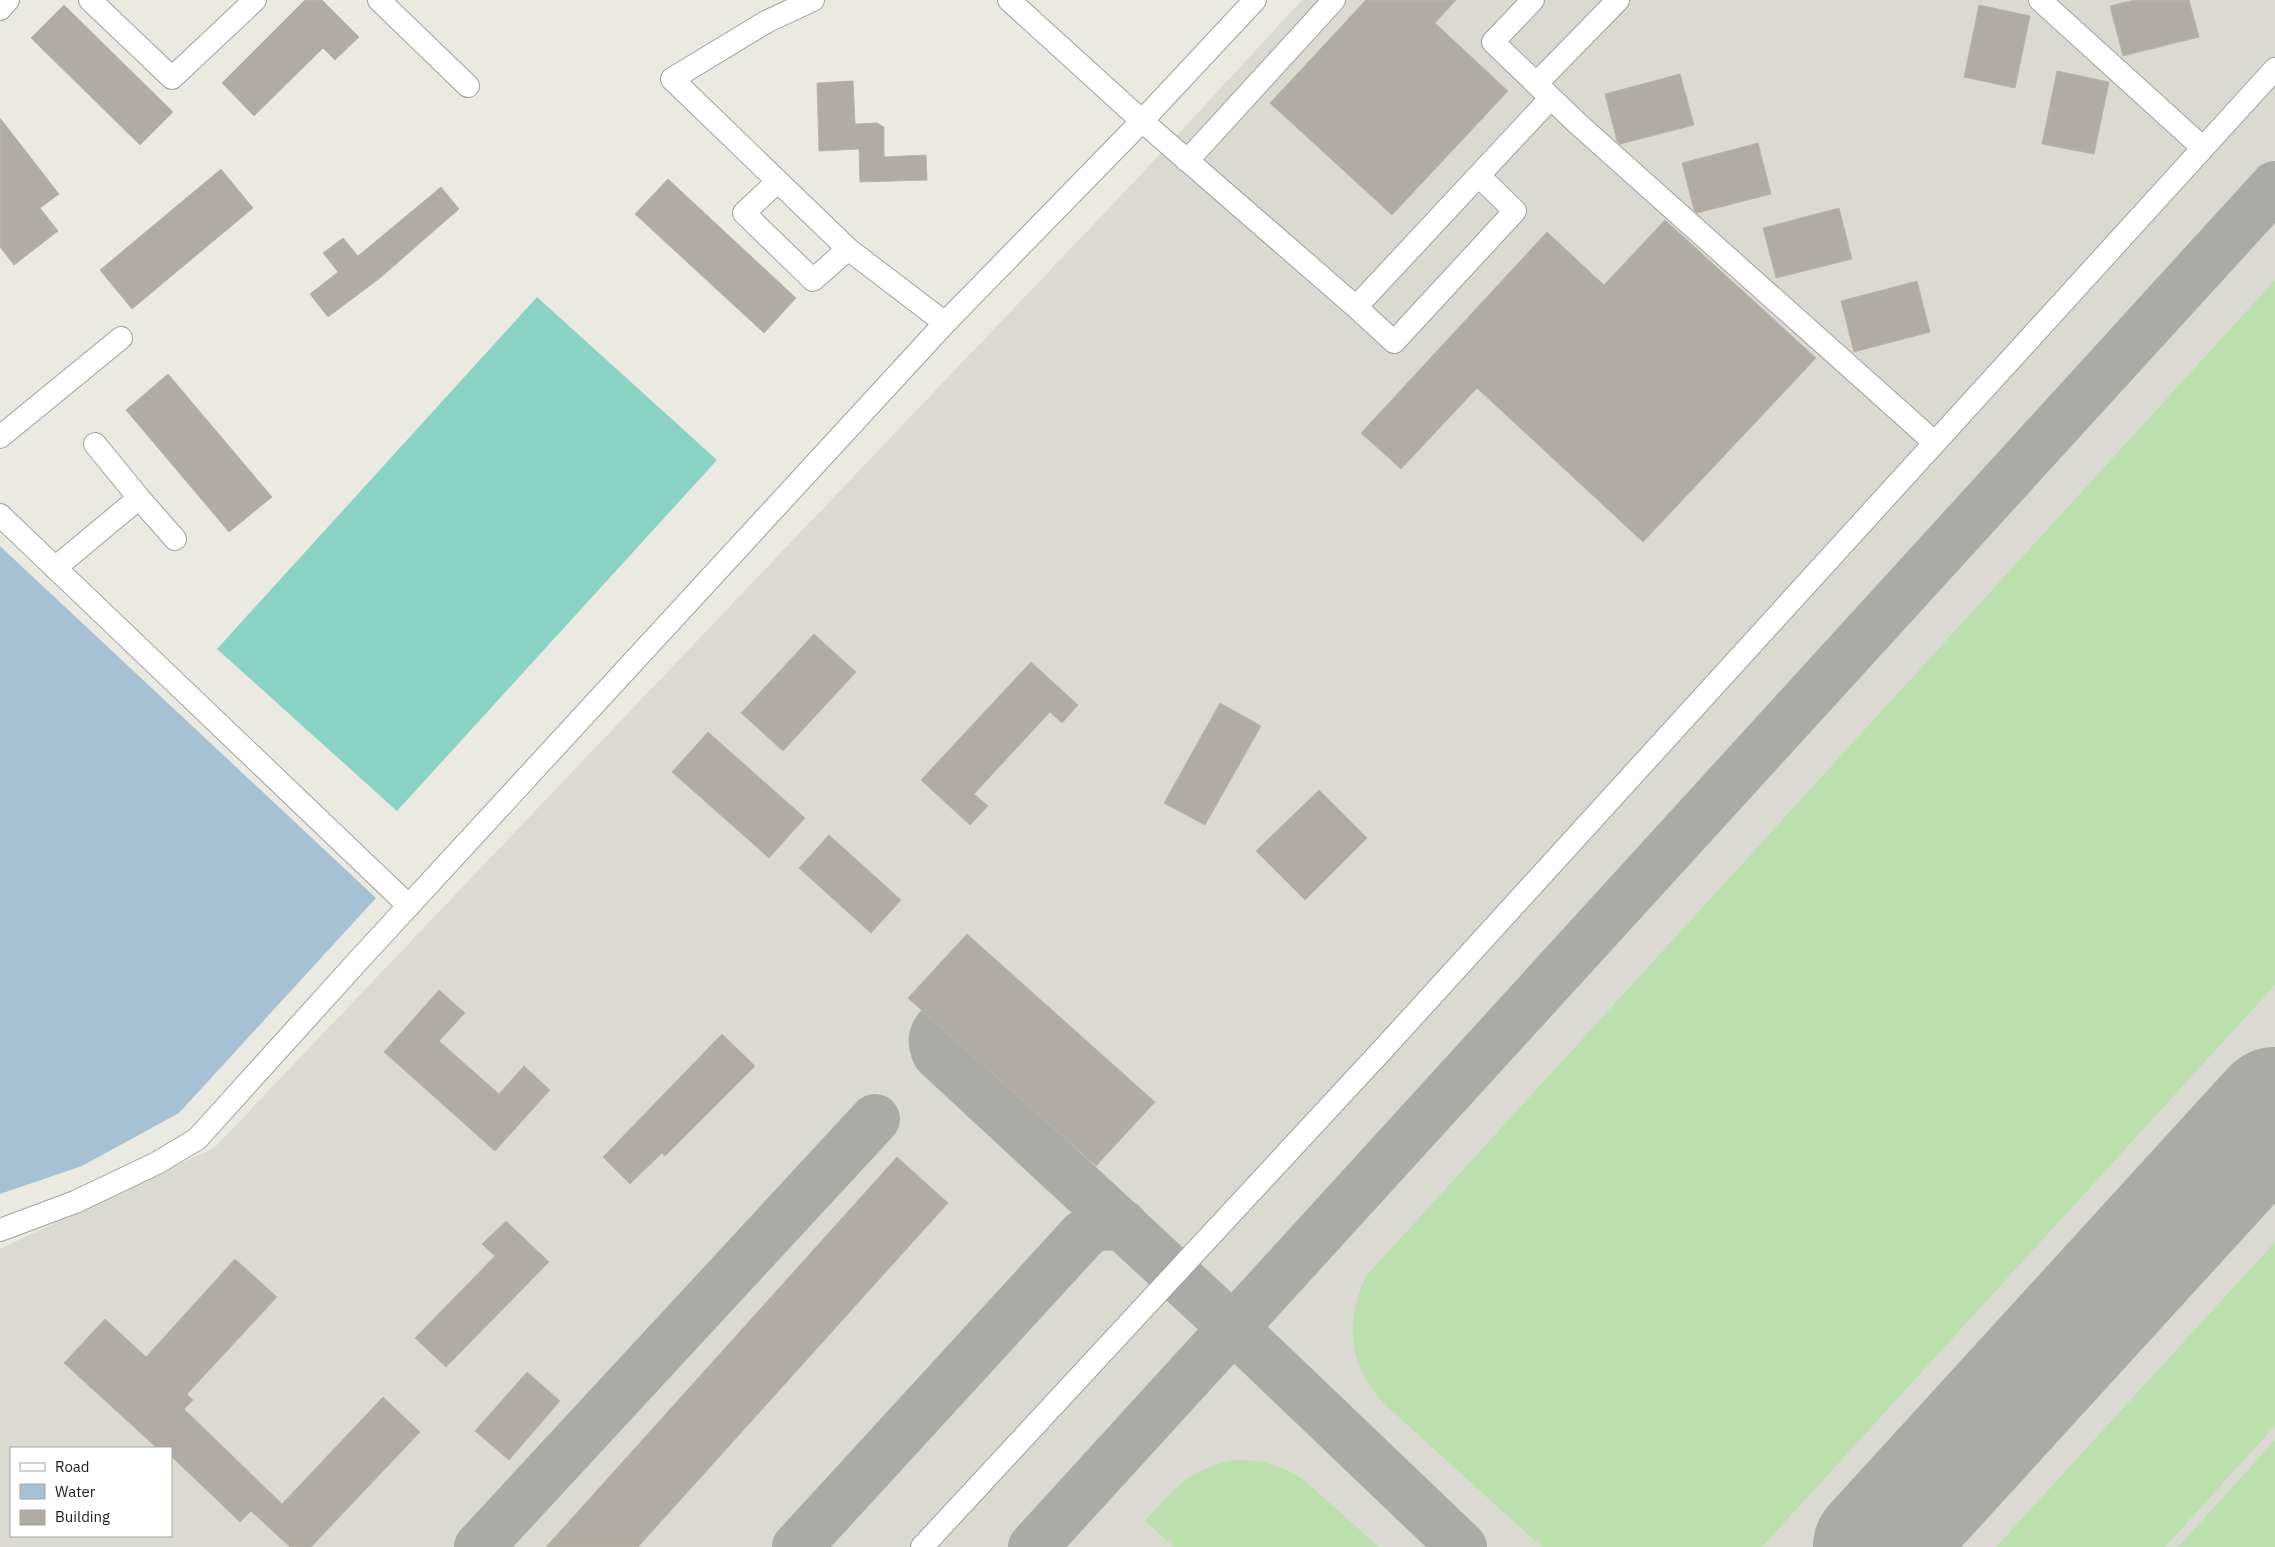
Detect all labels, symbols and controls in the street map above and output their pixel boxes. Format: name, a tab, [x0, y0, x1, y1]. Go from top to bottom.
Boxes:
legend	[10, 1447, 172, 1537]
text: Road	[55, 1457, 90, 1476]
text: Water	[55, 1482, 96, 1501]
text: Building	[55, 1507, 110, 1526]

